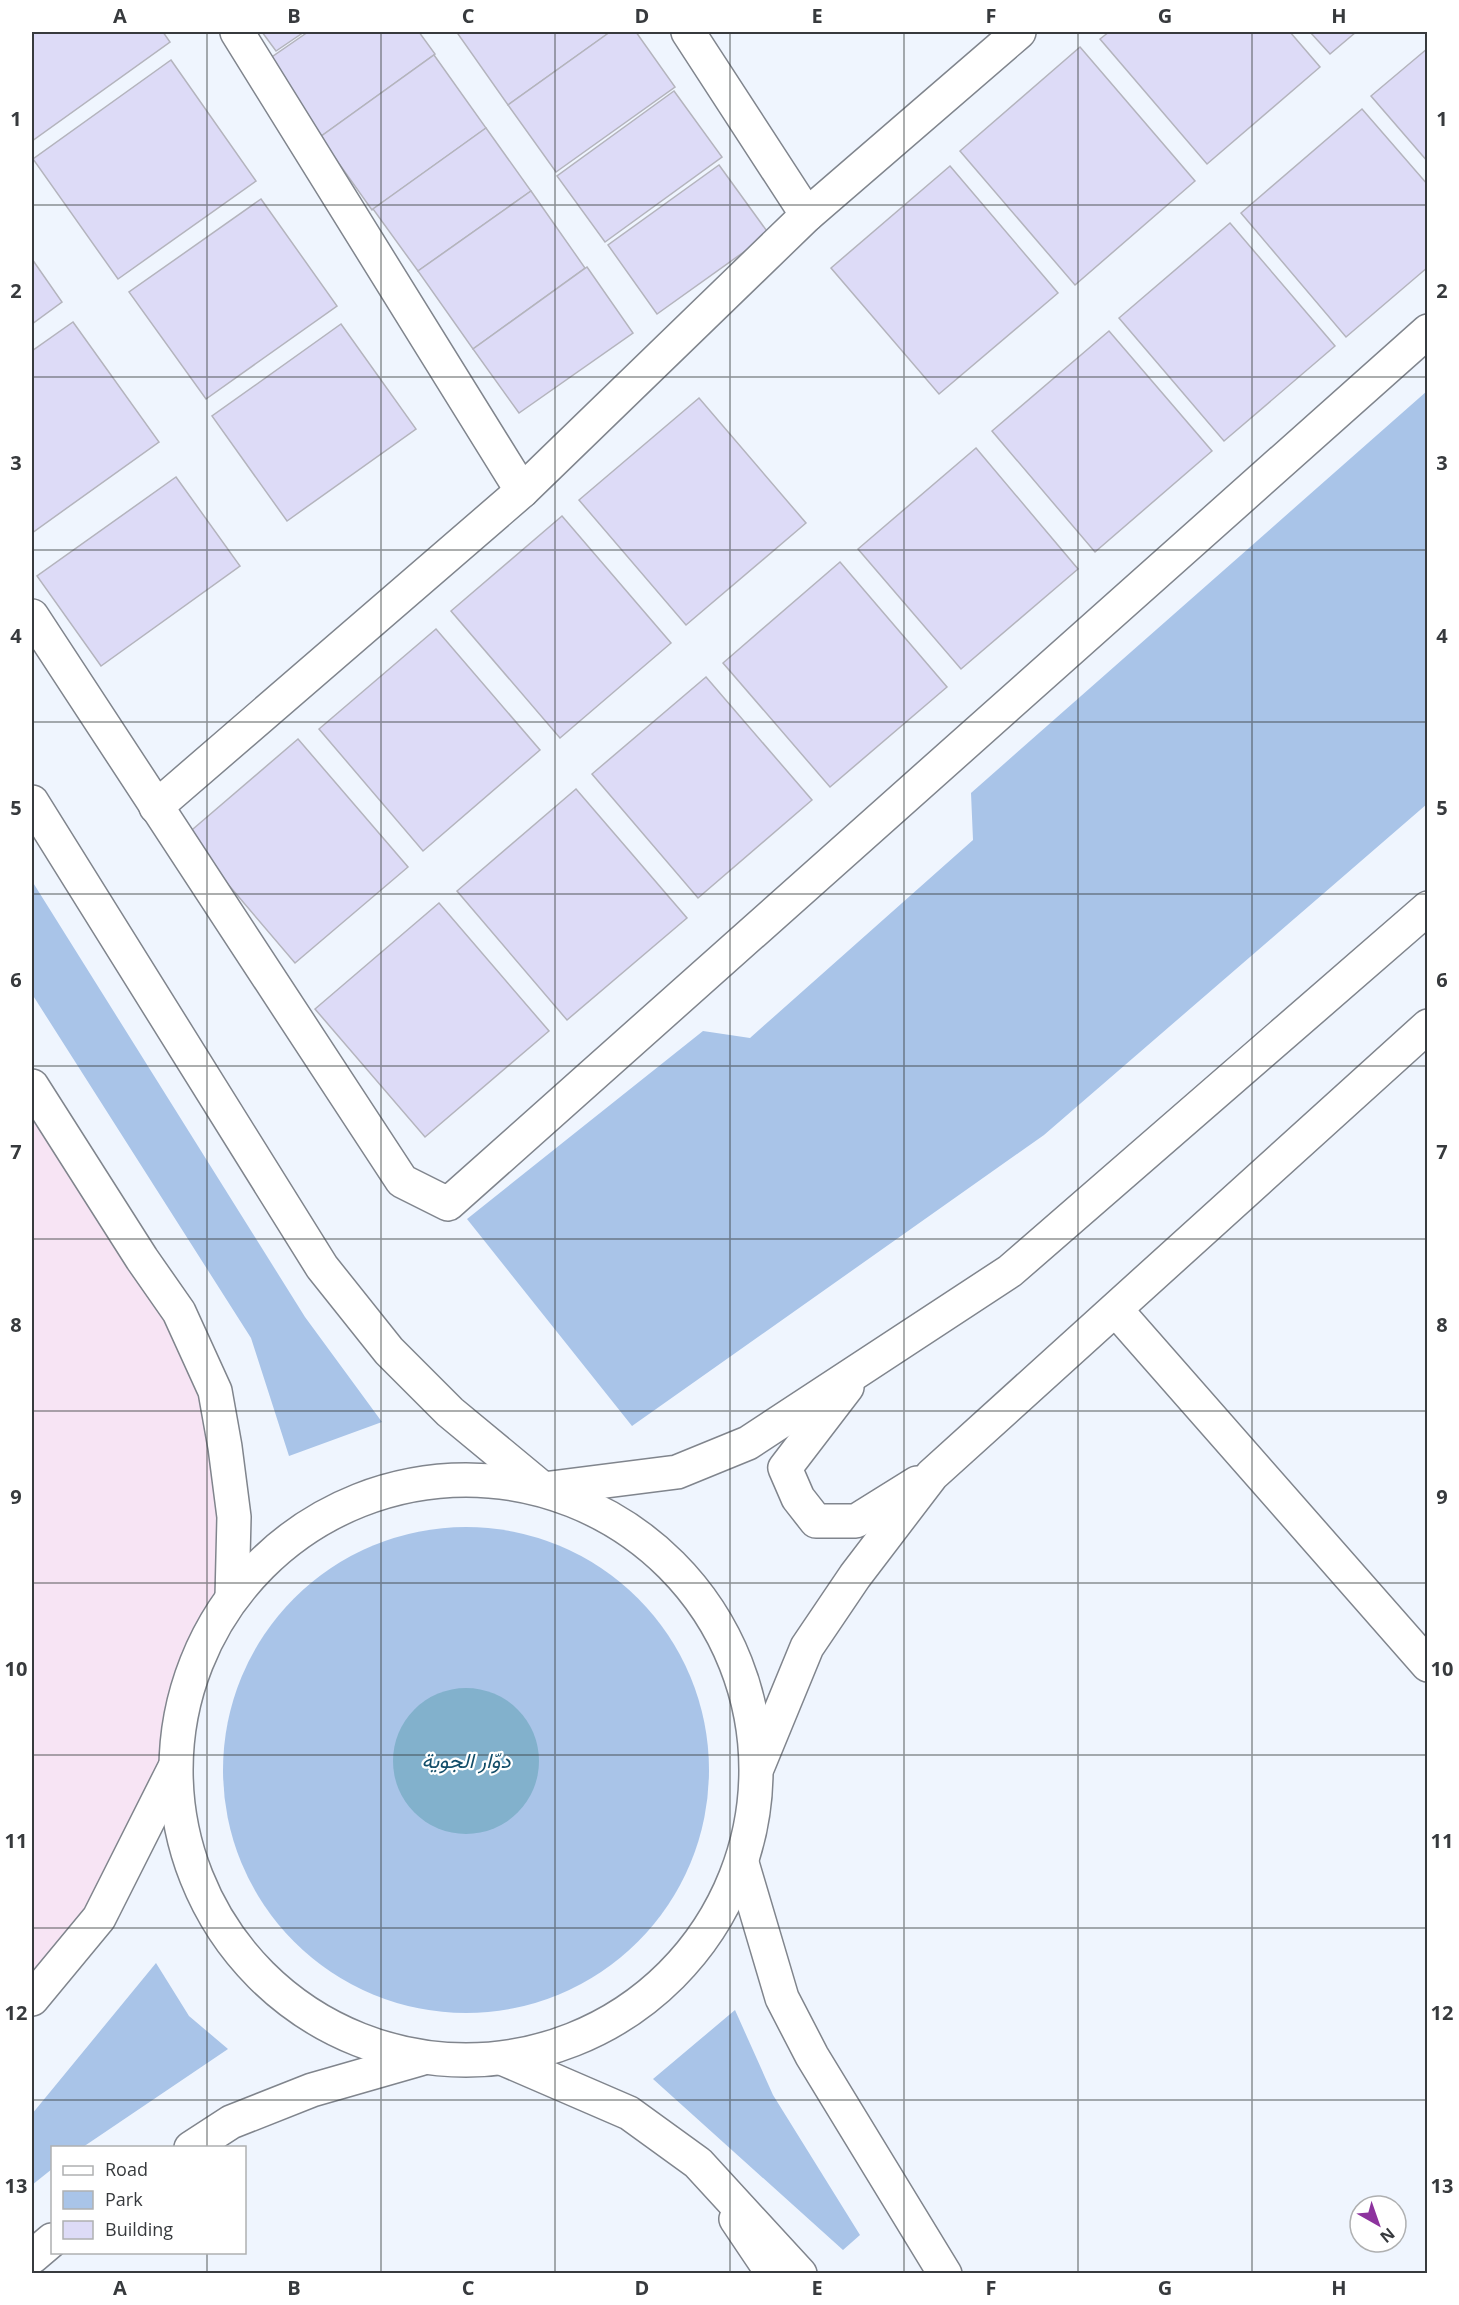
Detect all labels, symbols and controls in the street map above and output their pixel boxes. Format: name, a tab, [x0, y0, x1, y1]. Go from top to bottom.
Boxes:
text: A	[113, 2, 127, 29]
text: B	[287, 2, 301, 29]
text: C	[462, 2, 475, 29]
text: D	[635, 2, 649, 29]
text: E	[811, 2, 823, 29]
text: F	[986, 2, 996, 29]
text: G	[1158, 2, 1172, 29]
text: H	[1331, 2, 1347, 29]
text: 1	[10, 105, 22, 132]
text: 1	[1436, 105, 1448, 132]
text: 2	[10, 277, 22, 304]
text: 2	[1436, 277, 1448, 304]
text: 3	[10, 449, 22, 476]
text: 3	[1436, 449, 1448, 476]
text: 4	[10, 622, 22, 649]
text: 4	[1436, 622, 1448, 649]
text: 5	[10, 794, 22, 821]
text: 5	[1436, 794, 1448, 821]
text: 6	[10, 966, 22, 993]
text: 6	[1436, 966, 1448, 993]
text: 7	[10, 1138, 22, 1165]
text: 7	[1436, 1138, 1448, 1165]
text: 8	[10, 1311, 22, 1338]
text: 8	[1436, 1311, 1448, 1338]
text: 9	[10, 1483, 22, 1510]
text: 9	[1436, 1483, 1448, 1510]
text: 10	[5, 1655, 27, 1682]
text: 10	[1431, 1655, 1453, 1682]
water label: دوّار الجوية	[422, 1746, 511, 1774]
text: 11	[5, 1827, 27, 1854]
text: 11	[1431, 1827, 1453, 1854]
text: 12	[5, 1999, 27, 2026]
text: 12	[1431, 1999, 1453, 2026]
legend	[51, 2146, 246, 2254]
text: Road	[105, 2157, 148, 2181]
text: 13	[5, 2172, 27, 2199]
text: 13	[1431, 2172, 1453, 2199]
text: Park	[105, 2187, 143, 2211]
north arrow	[1348, 2194, 1408, 2254]
text: Building	[105, 2217, 173, 2241]
text: N	[1376, 2223, 1400, 2248]
text: A	[113, 2274, 127, 2301]
text: B	[287, 2274, 301, 2301]
text: C	[462, 2274, 475, 2301]
text: D	[635, 2274, 649, 2301]
text: E	[811, 2274, 823, 2301]
text: F	[986, 2274, 996, 2301]
text: G	[1158, 2274, 1172, 2301]
text: H	[1331, 2274, 1347, 2301]

